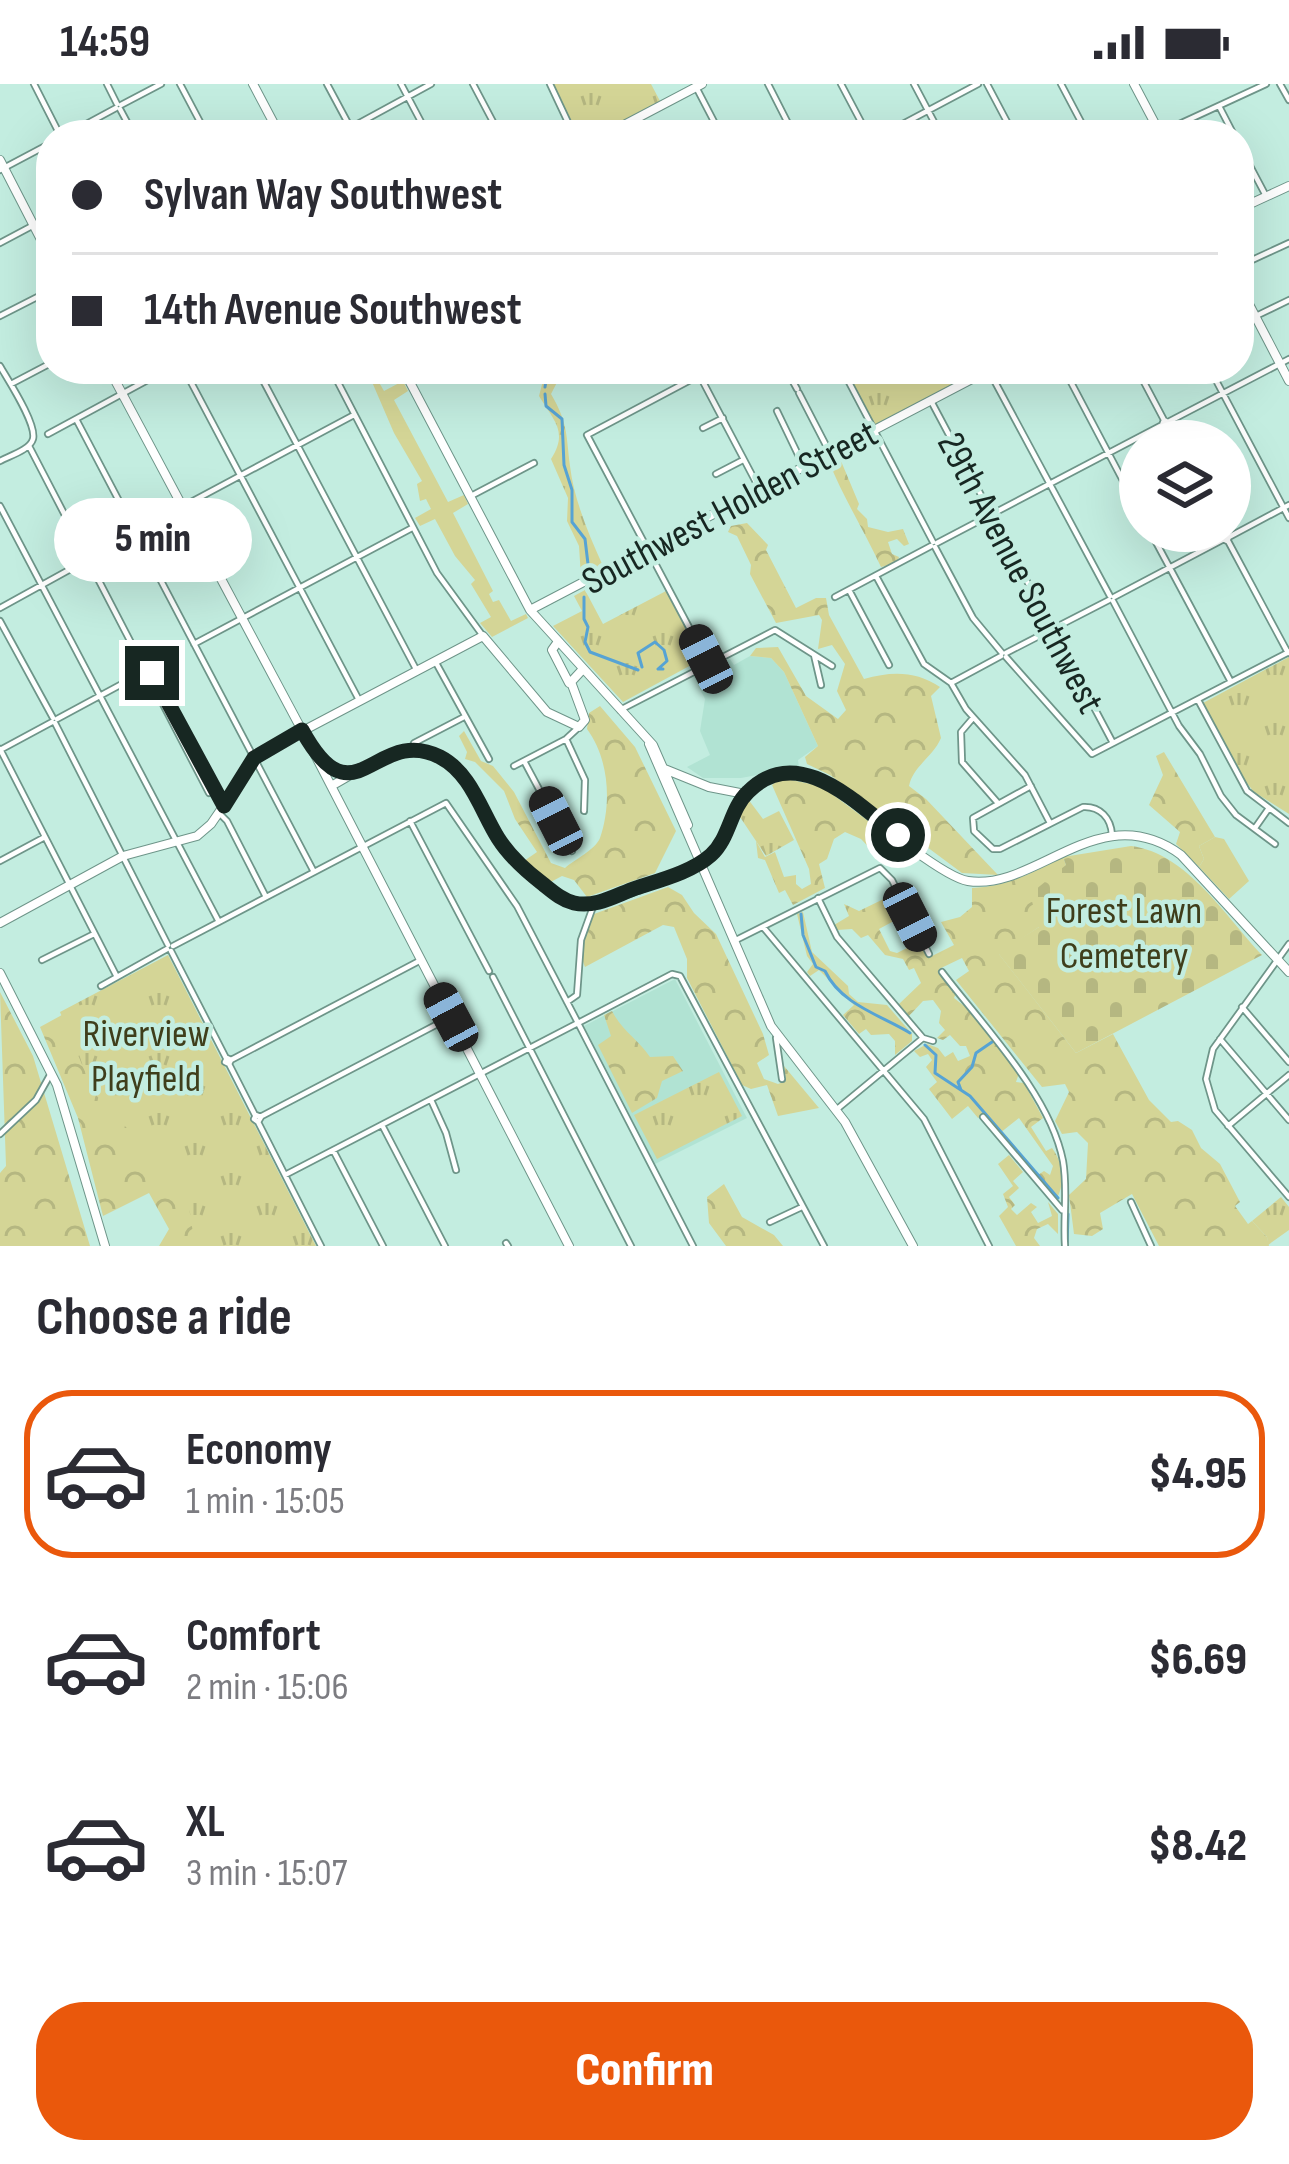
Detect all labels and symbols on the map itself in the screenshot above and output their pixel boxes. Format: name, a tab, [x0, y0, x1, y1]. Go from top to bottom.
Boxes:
street label: Southwest Holden Street	[574, 411, 886, 606]
street label: 29th Avenue Southwest	[926, 425, 1114, 722]
callout: 5 min	[53, 499, 251, 583]
car	[674, 619, 738, 699]
route end	[125, 646, 179, 700]
car	[524, 781, 588, 861]
route start	[871, 808, 925, 862]
car	[878, 877, 942, 957]
park label: Forest Lawn Cemetery	[1046, 888, 1202, 980]
car	[418, 977, 484, 1057]
park label: Riverview Playfield	[82, 1011, 210, 1103]

